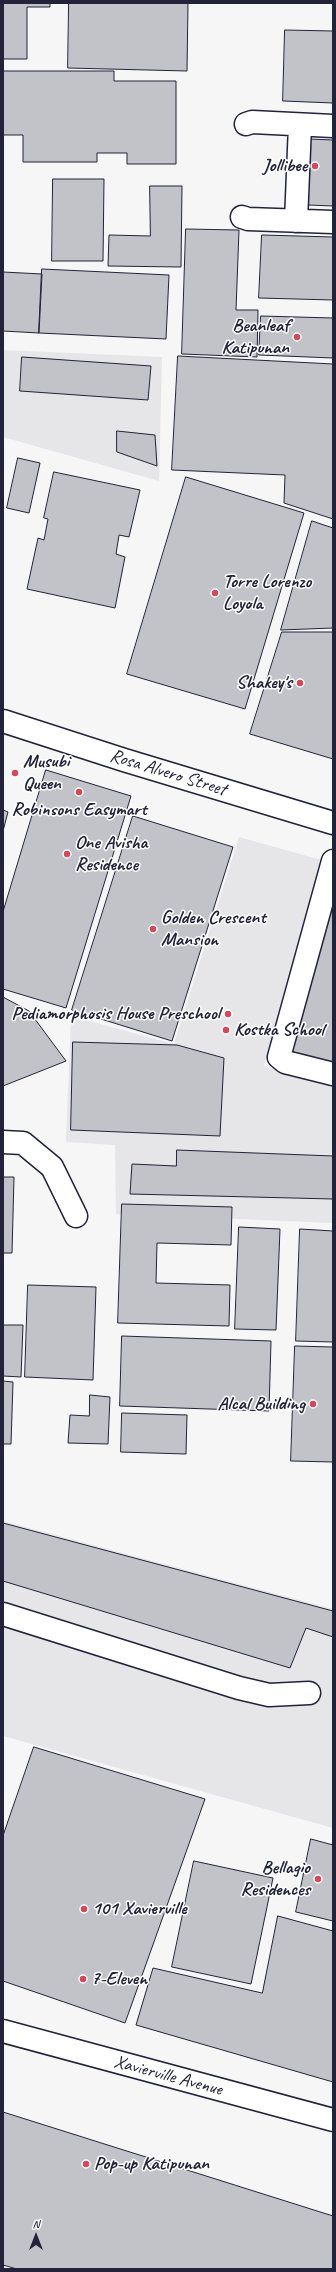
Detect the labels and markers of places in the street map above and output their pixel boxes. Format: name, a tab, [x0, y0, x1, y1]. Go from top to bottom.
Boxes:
place label: Jollibee	[263, 155, 307, 177]
marker: Jollibee	[310, 161, 320, 171]
place label: Beanleaf Katipunan	[221, 315, 289, 359]
marker: Beanleaf Katipunan	[292, 332, 302, 342]
place label: Torre Lorenzo Loyola	[223, 571, 311, 615]
marker: Torre Lorenzo Loyola	[210, 588, 220, 598]
place label: Shakey's	[236, 672, 292, 694]
marker: Shakey's	[295, 678, 305, 688]
place label: Musubi Queen	[23, 751, 70, 795]
marker: Musubi Queen	[10, 768, 20, 778]
marker: Robinsons Easymart	[74, 787, 84, 797]
place label: Robinsons Easymart	[12, 799, 146, 821]
place label: One Avisha Residence	[75, 832, 147, 876]
marker: One Avisha Residence	[62, 849, 72, 859]
place label: Golden Crescent Mansion	[161, 907, 265, 951]
marker: Golden Crescent Mansion	[148, 924, 158, 934]
place label: Pediamorphosis House Preschool	[11, 1003, 220, 1025]
marker: Pediamorphosis House Preschool	[223, 1009, 233, 1019]
place label: Kostka School	[234, 1019, 324, 1041]
marker: Kostka School	[221, 1025, 231, 1035]
place label: Alcal Building	[218, 1393, 305, 1415]
marker: Alcal Building	[308, 1399, 318, 1409]
place label: Bellagio Residences	[241, 1857, 310, 1901]
marker: Bellagio Residences	[313, 1874, 323, 1884]
place label: 101 Xavierville	[92, 1898, 187, 1920]
marker: 101 Xavierville	[79, 1904, 89, 1914]
place label: 7-Eleven	[91, 1968, 147, 1990]
marker: 7-Eleven	[78, 1974, 88, 1984]
place label: Pop-up Katipunan	[94, 2153, 209, 2175]
marker: Pop-up Katipunan	[81, 2159, 91, 2169]

